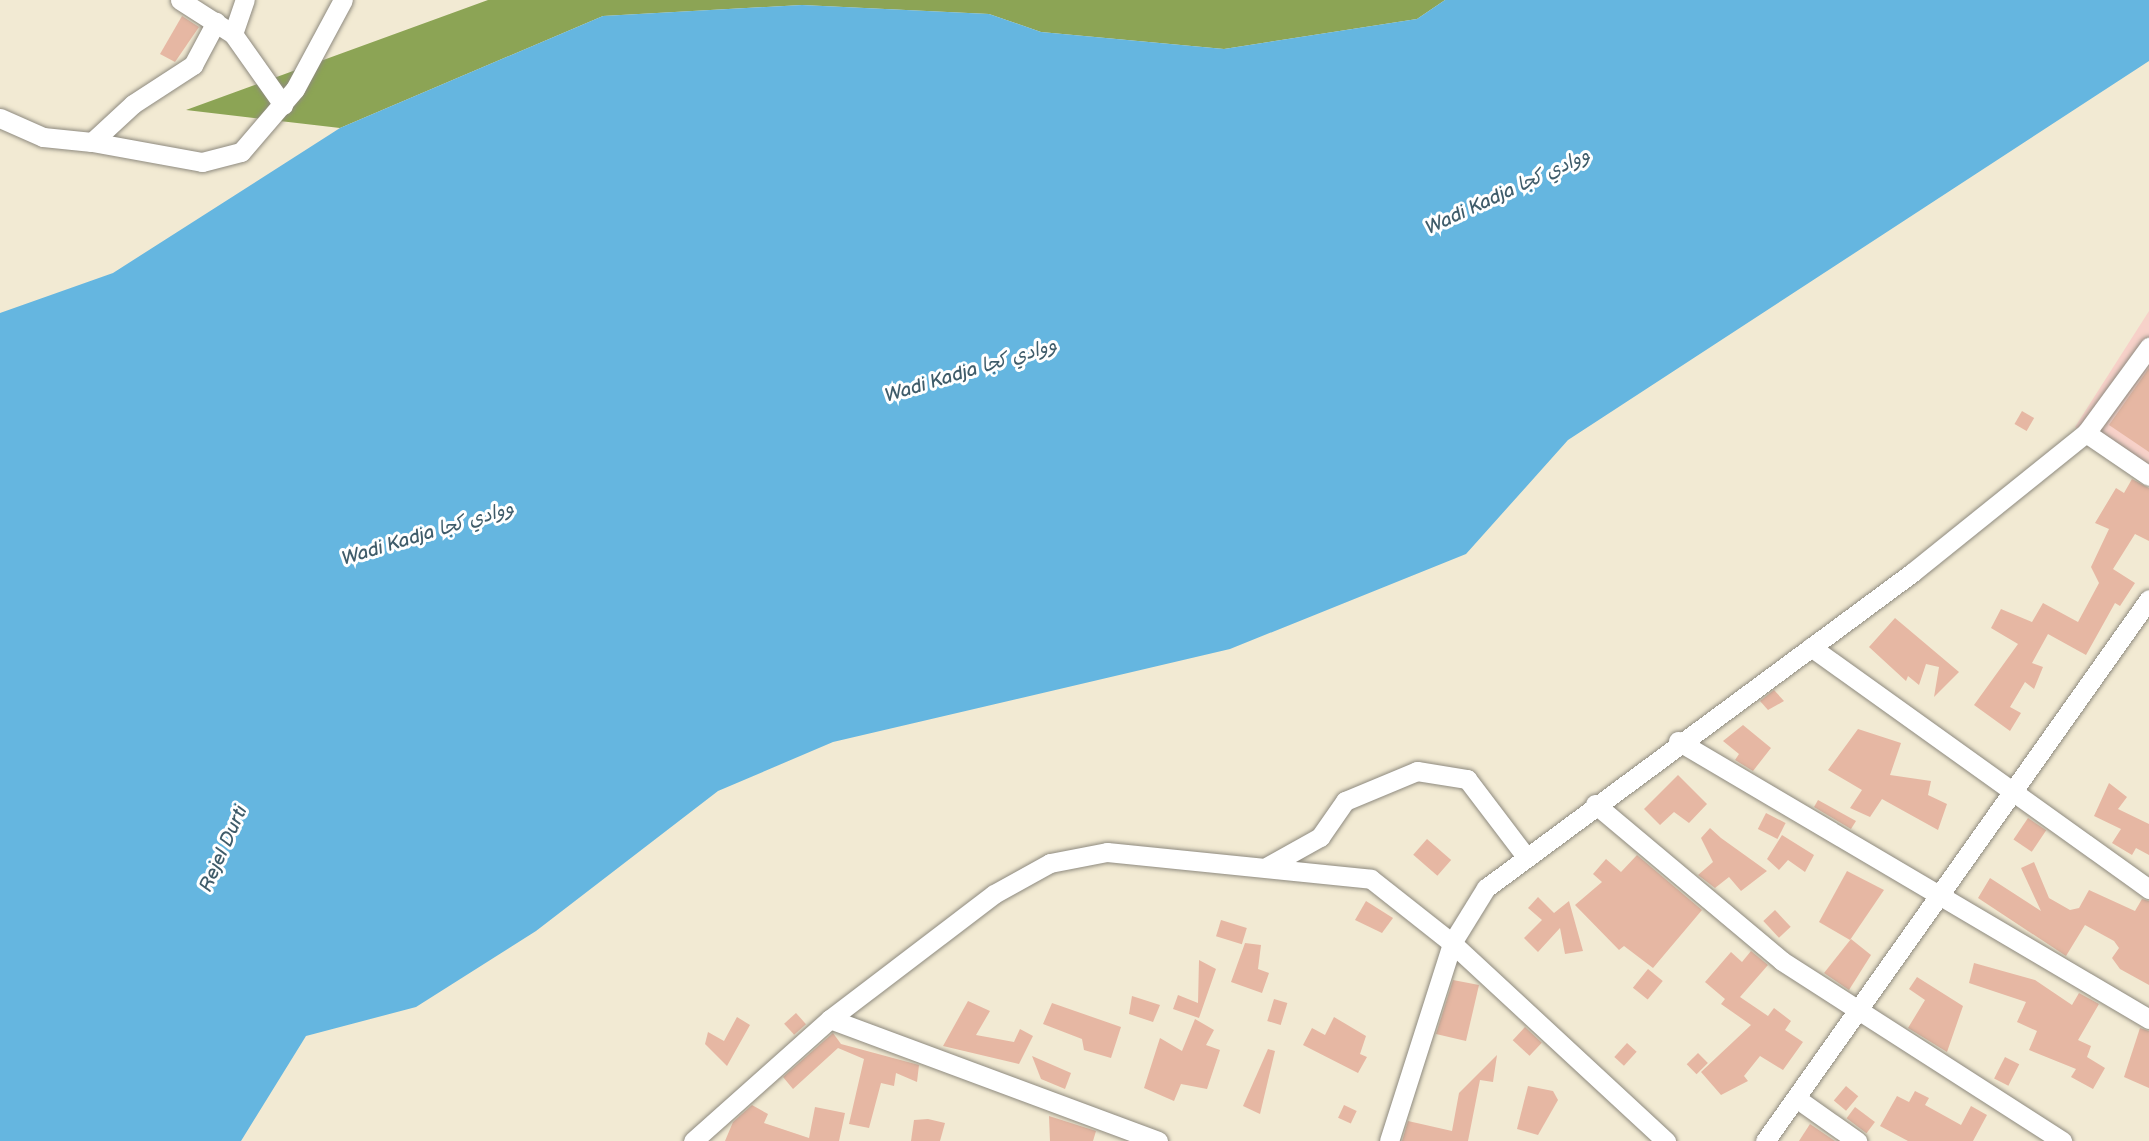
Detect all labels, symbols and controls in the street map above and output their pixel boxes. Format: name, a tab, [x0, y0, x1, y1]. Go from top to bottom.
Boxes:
water label: Wadi Kadja ووادي كجا	[1422, 144, 1594, 240]
water label: Wadi Kadja ووادي كجا	[882, 334, 1060, 408]
water label: Wadi Kadja ووادي كجا	[339, 497, 517, 571]
water label: Rejel Durti	[195, 802, 253, 896]

